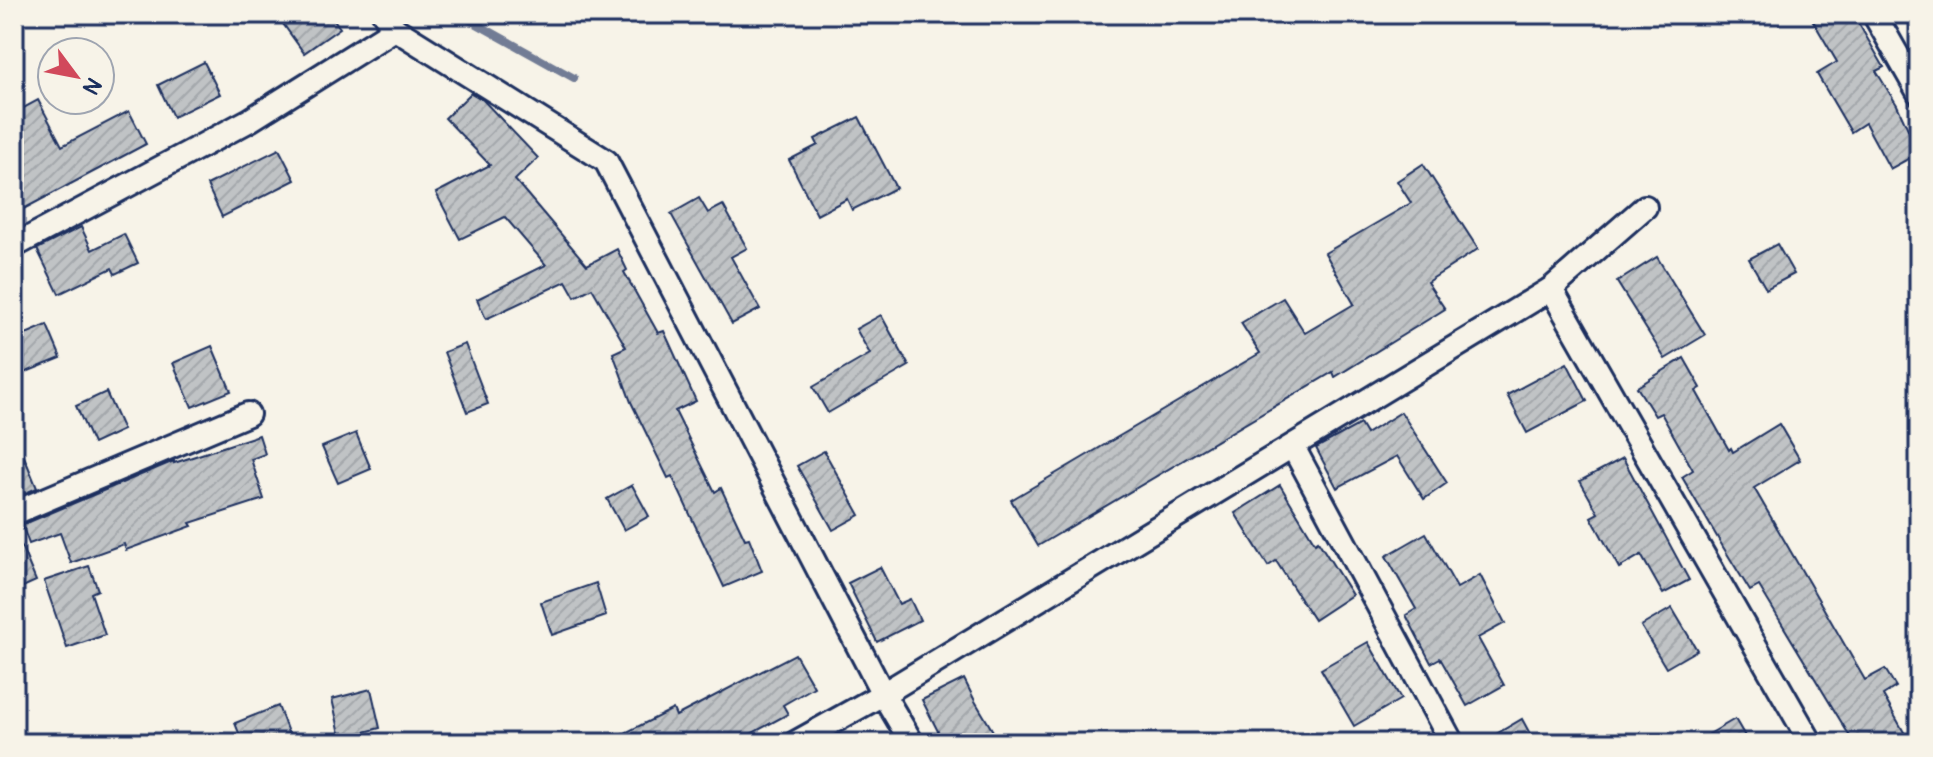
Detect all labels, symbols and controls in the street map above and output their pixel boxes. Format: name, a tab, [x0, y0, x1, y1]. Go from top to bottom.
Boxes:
north arrow	[36, 36, 116, 116]
text: N	[76, 72, 108, 100]

